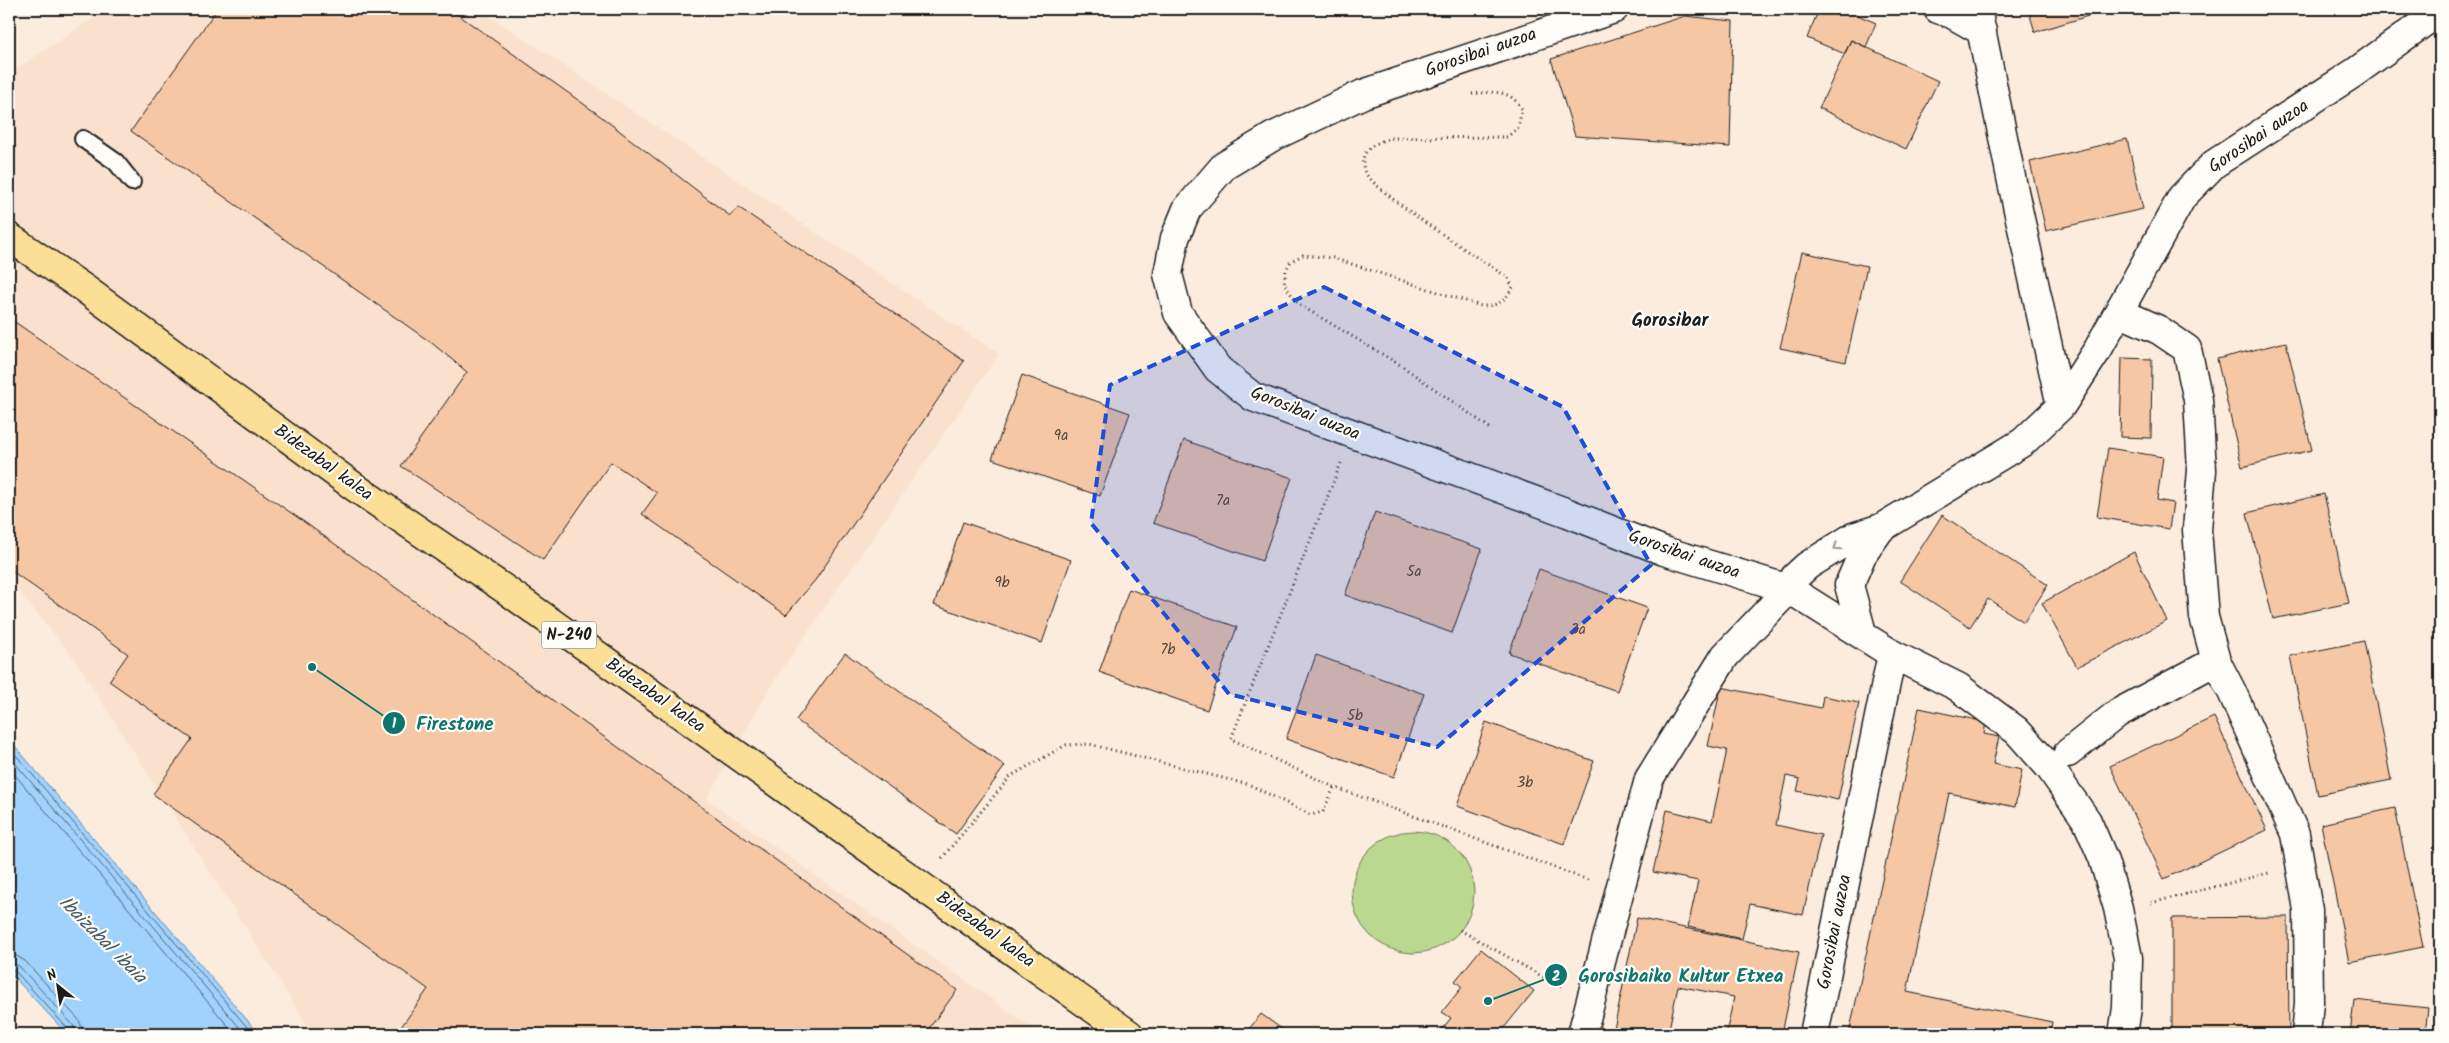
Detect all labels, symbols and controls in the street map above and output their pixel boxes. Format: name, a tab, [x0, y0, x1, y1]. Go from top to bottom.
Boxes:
street label: Gorosibai auzoa	[1421, 20, 1541, 86]
street label: Gorosibai auzoa	[2203, 92, 2315, 182]
district label: Gorosibar	[1632, 306, 1709, 336]
street label: Gorosibai auzoa	[1246, 379, 1364, 449]
street label: Bidezabal kalea	[267, 417, 379, 509]
house number: 9a	[1054, 424, 1068, 448]
house number: 7a	[1216, 489, 1230, 513]
street label: Gorosibai auzoa	[1624, 522, 1744, 588]
one-way arrow	[1833, 541, 1843, 550]
house number: 5a	[1406, 560, 1422, 584]
house number: 9b	[994, 571, 1010, 595]
house number: 3a	[1570, 618, 1586, 642]
road number: N-240	[542, 622, 596, 648]
house number: 7b	[1161, 638, 1176, 662]
street label: Bidezabal kalea	[599, 651, 711, 741]
house number: 5b	[1347, 704, 1363, 728]
callout: Firestone	[381, 706, 503, 740]
text: Firestone	[416, 710, 494, 740]
text: 1	[392, 712, 397, 736]
house number: 3b	[1517, 771, 1533, 795]
street label: Gorosibai auzoa	[1810, 872, 1860, 992]
street label: Bidezabal kalea	[929, 884, 1041, 976]
water label: Ibaizabal ibaia	[51, 889, 154, 992]
callout: Gorosibaiko Kultur Etxea	[1544, 958, 1793, 992]
north arrow	[32, 960, 82, 1010]
text: Gorosibaiko Kultur Etxea	[1579, 962, 1784, 992]
text: N	[43, 964, 61, 987]
text: 2	[1552, 965, 1561, 989]

